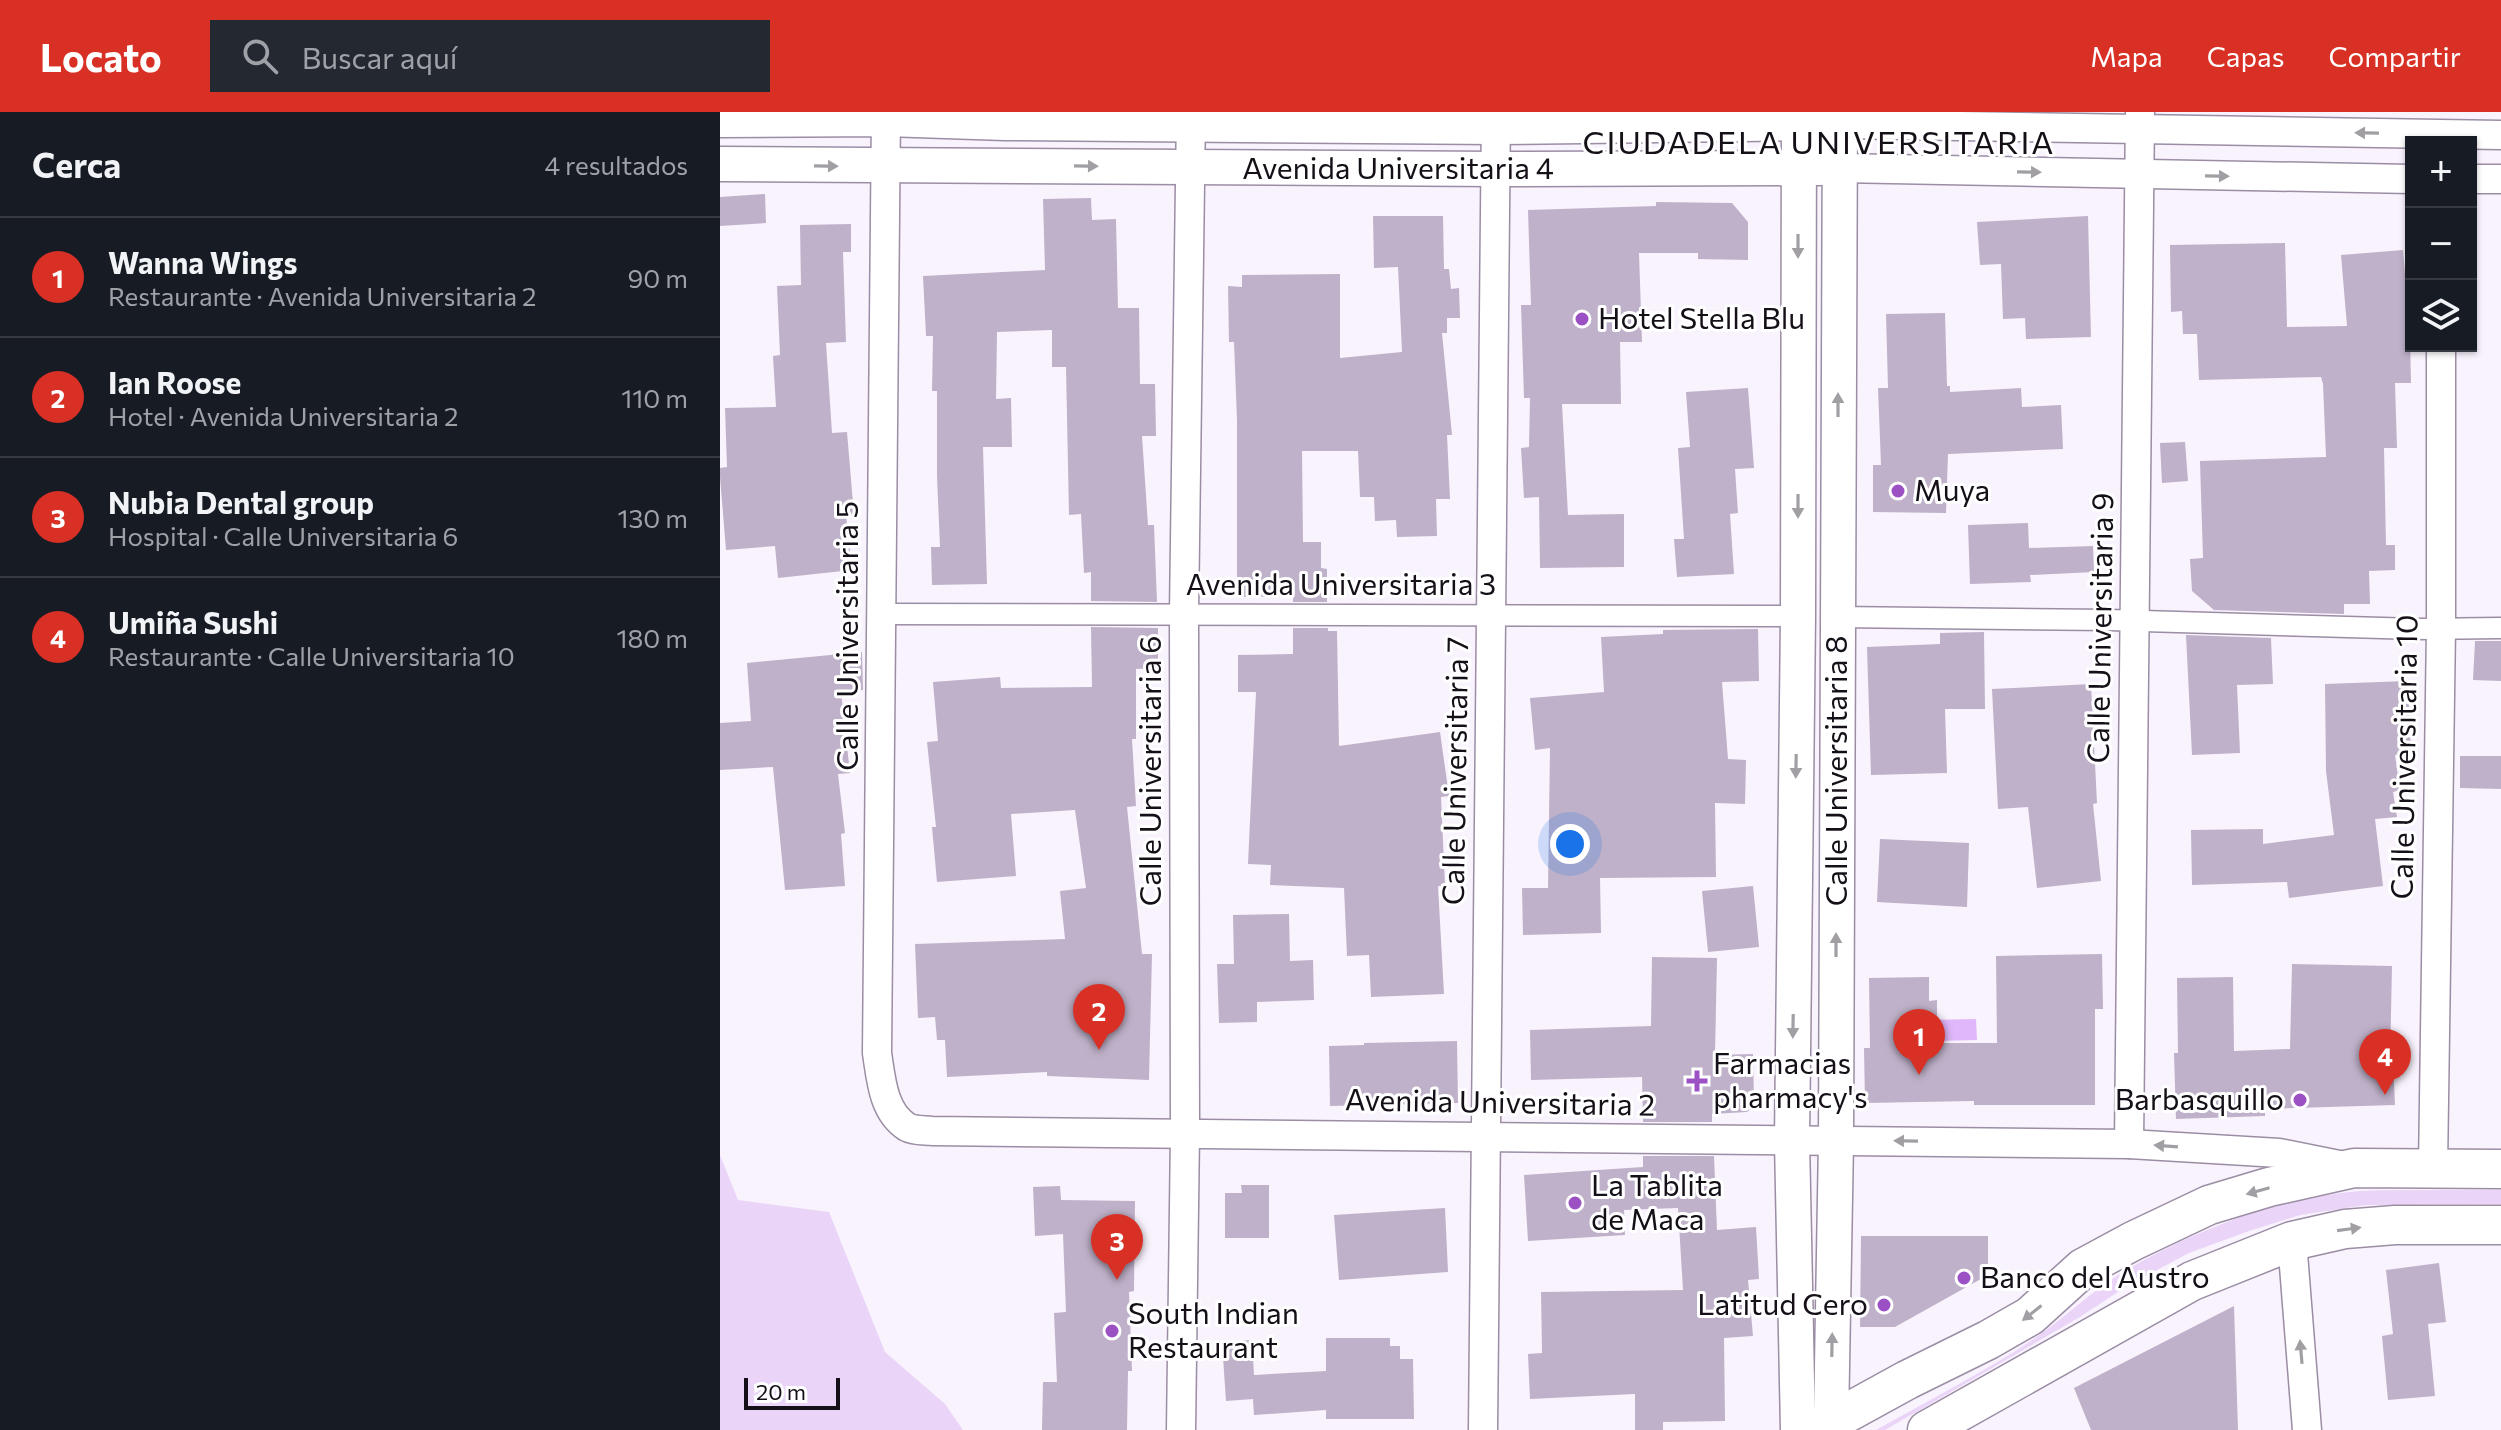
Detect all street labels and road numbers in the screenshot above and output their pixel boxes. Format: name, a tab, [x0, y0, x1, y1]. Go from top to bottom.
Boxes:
street label: Avenida Universitaria 4	[1242, 148, 1554, 185]
street label: Calle Universitaria 9	[2078, 492, 2119, 764]
street label: Calle Universitaria 5	[827, 501, 864, 771]
street label: Avenida Universitaria 3	[1186, 564, 1496, 601]
street label: Calle Universitaria 10	[2382, 614, 2423, 900]
street label: Calle Universitaria 6	[1130, 636, 1167, 906]
street label: Calle Universitaria 7	[1433, 636, 1474, 905]
street label: Calle Universitaria 8	[1816, 636, 1853, 906]
street label: Avenida Universitaria 2	[1345, 1079, 1655, 1122]

